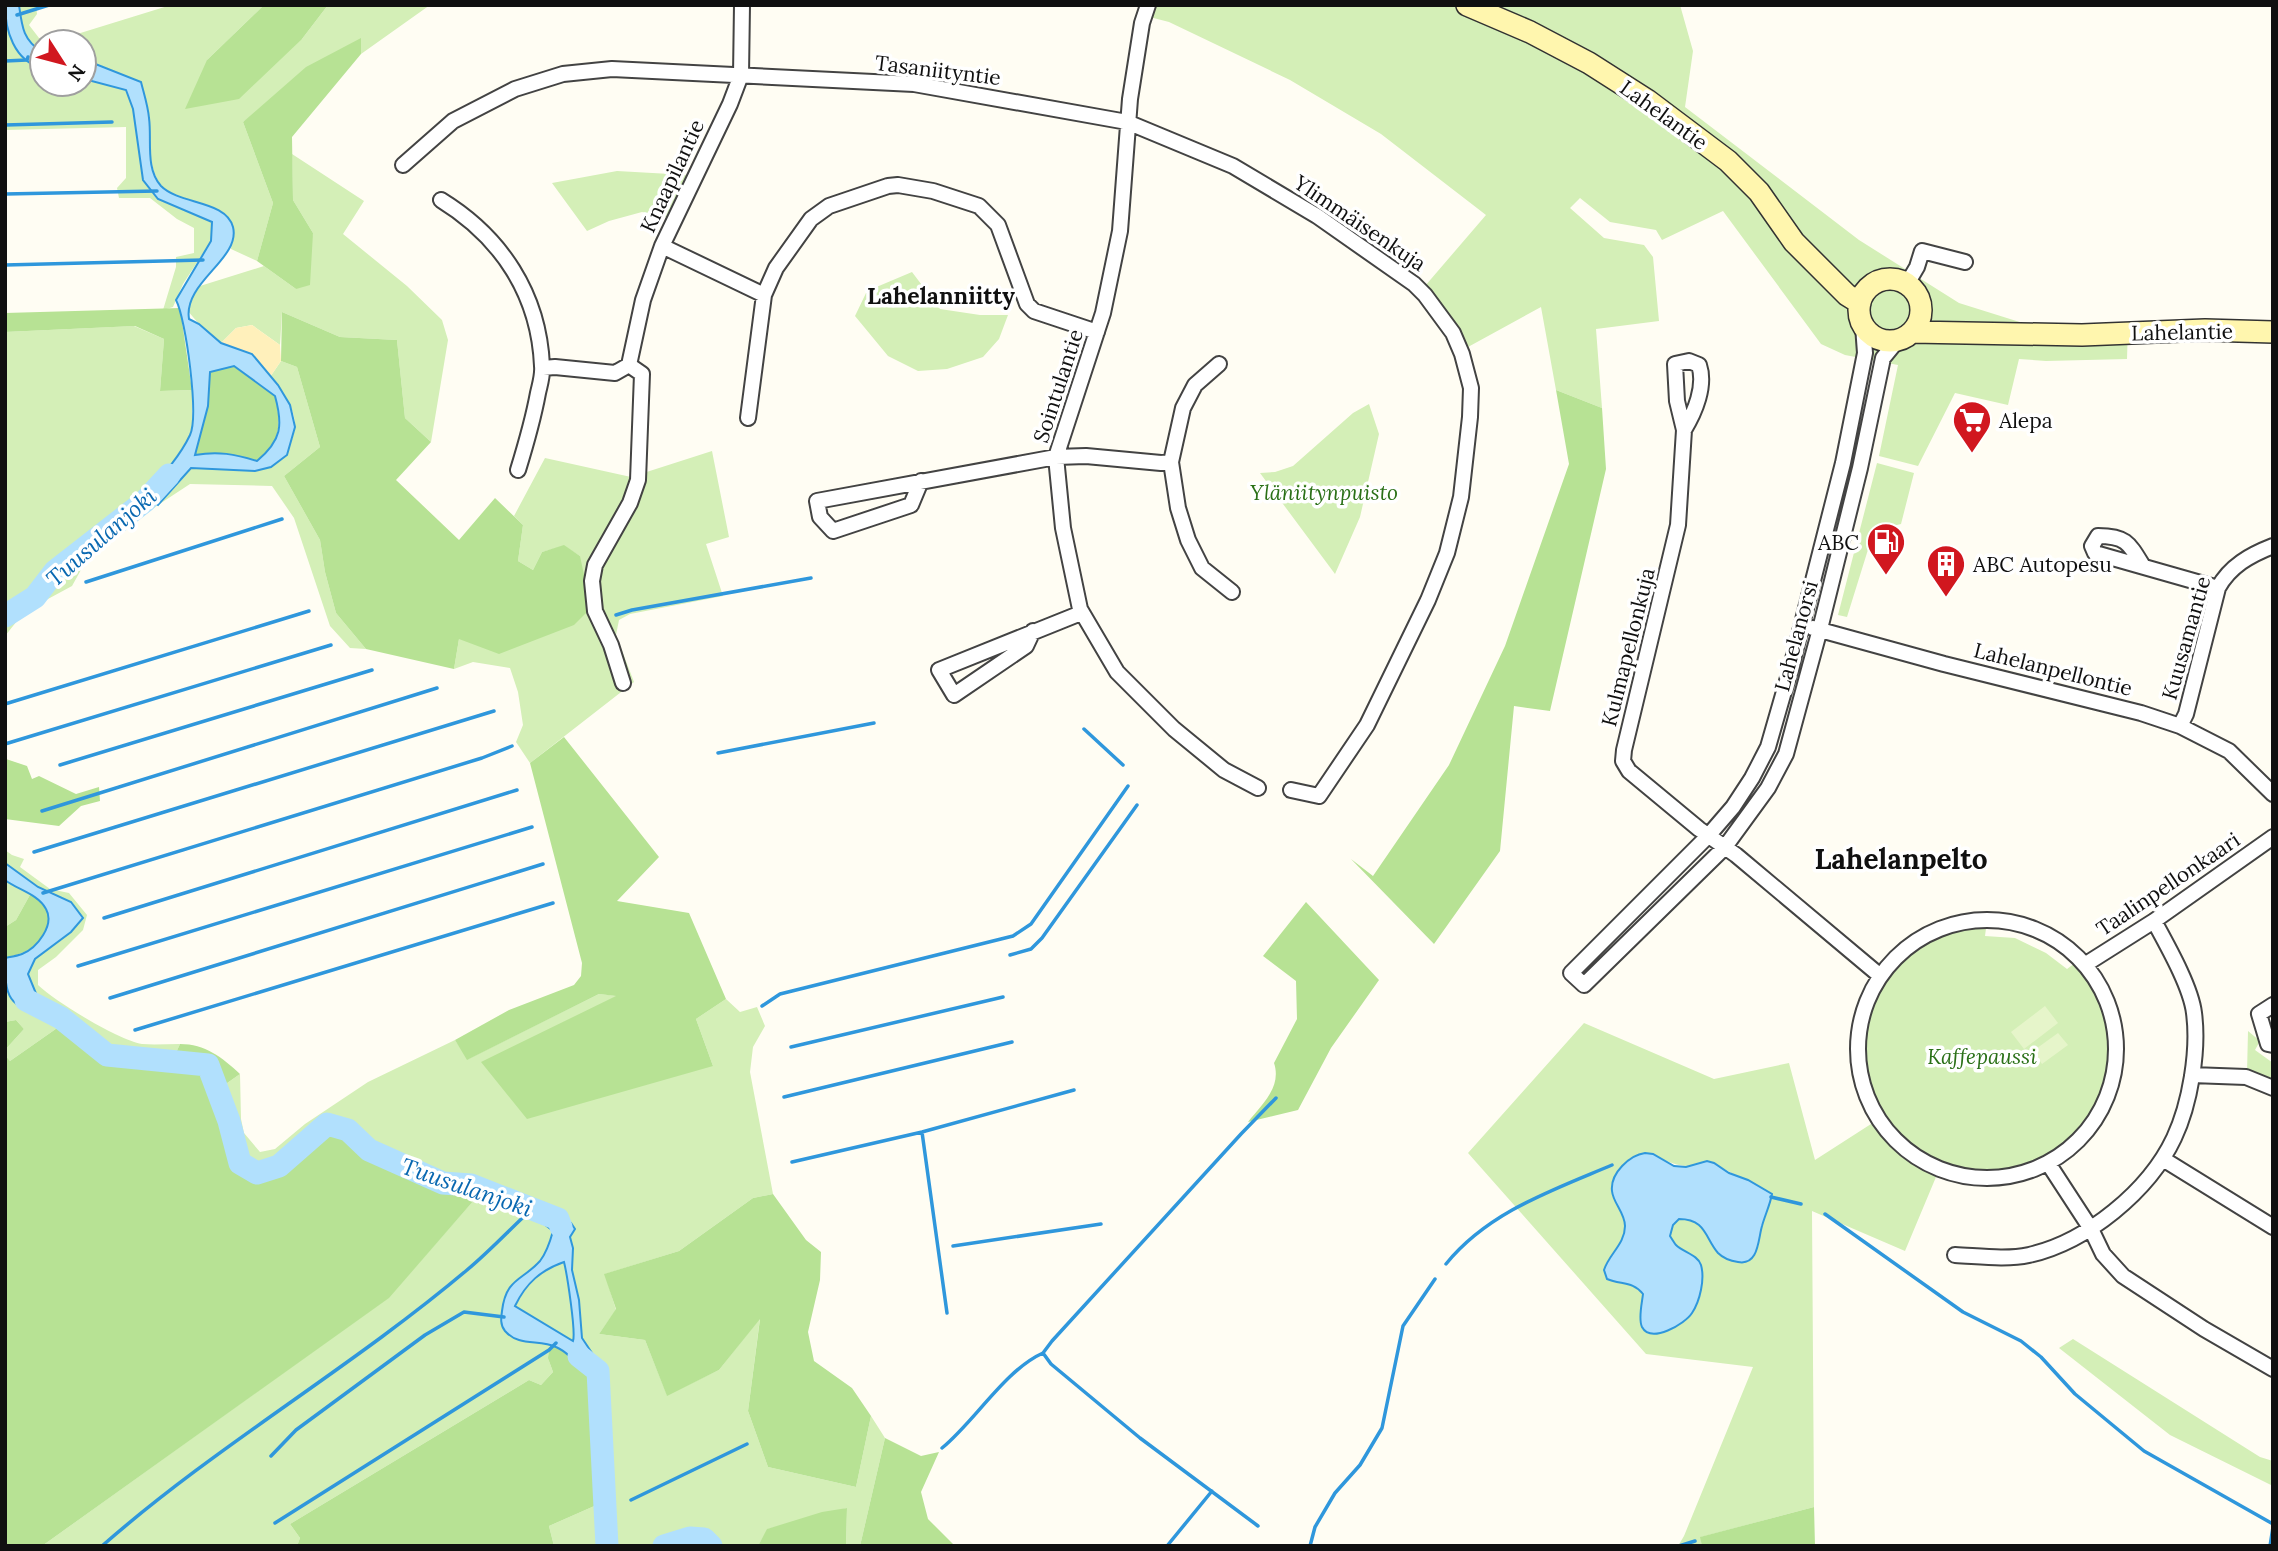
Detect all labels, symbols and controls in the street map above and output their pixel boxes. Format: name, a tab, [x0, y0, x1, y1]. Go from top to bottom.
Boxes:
north arrow	[28, 28, 98, 98]
street label: Tasaniityntie	[874, 49, 1002, 91]
text: N	[63, 60, 91, 86]
street label: Lahelantie	[1615, 74, 1713, 156]
street label: Knaapilantie	[634, 115, 710, 237]
street label: Ylimmäisenkuja	[1288, 168, 1431, 277]
district label: Lahelanniitty	[867, 281, 1015, 310]
street label: Lahelantie	[2131, 318, 2233, 346]
street label: Sointulantie	[1027, 326, 1089, 446]
supermarket icon: Alepa	[1951, 399, 1993, 454]
place label: Alepa	[1998, 407, 2053, 434]
park label: Yläniitynpuisto	[1250, 479, 1398, 506]
water label: Tuusulanjoki	[40, 481, 162, 593]
fuel station icon: ABC	[1865, 521, 1907, 576]
place label: ABC	[1817, 529, 1859, 556]
building icon: ABC Autopesu	[1925, 543, 1967, 598]
place label: ABC Autopesu	[1972, 551, 2112, 578]
street label: Kulmapellonkuja	[1595, 565, 1661, 729]
street label: Kuusamantie	[2155, 573, 2217, 703]
street label: Lahelanorsi	[1768, 578, 1824, 694]
street label: Lahelanpellontie	[1971, 636, 2135, 702]
street label: Taalinpellonkaari	[2091, 826, 2245, 942]
district label: Lahelanpelto	[1814, 841, 1988, 877]
park label: Kaffepaussi	[1927, 1043, 2037, 1070]
water label: Tuusulanjoki	[398, 1151, 537, 1223]

